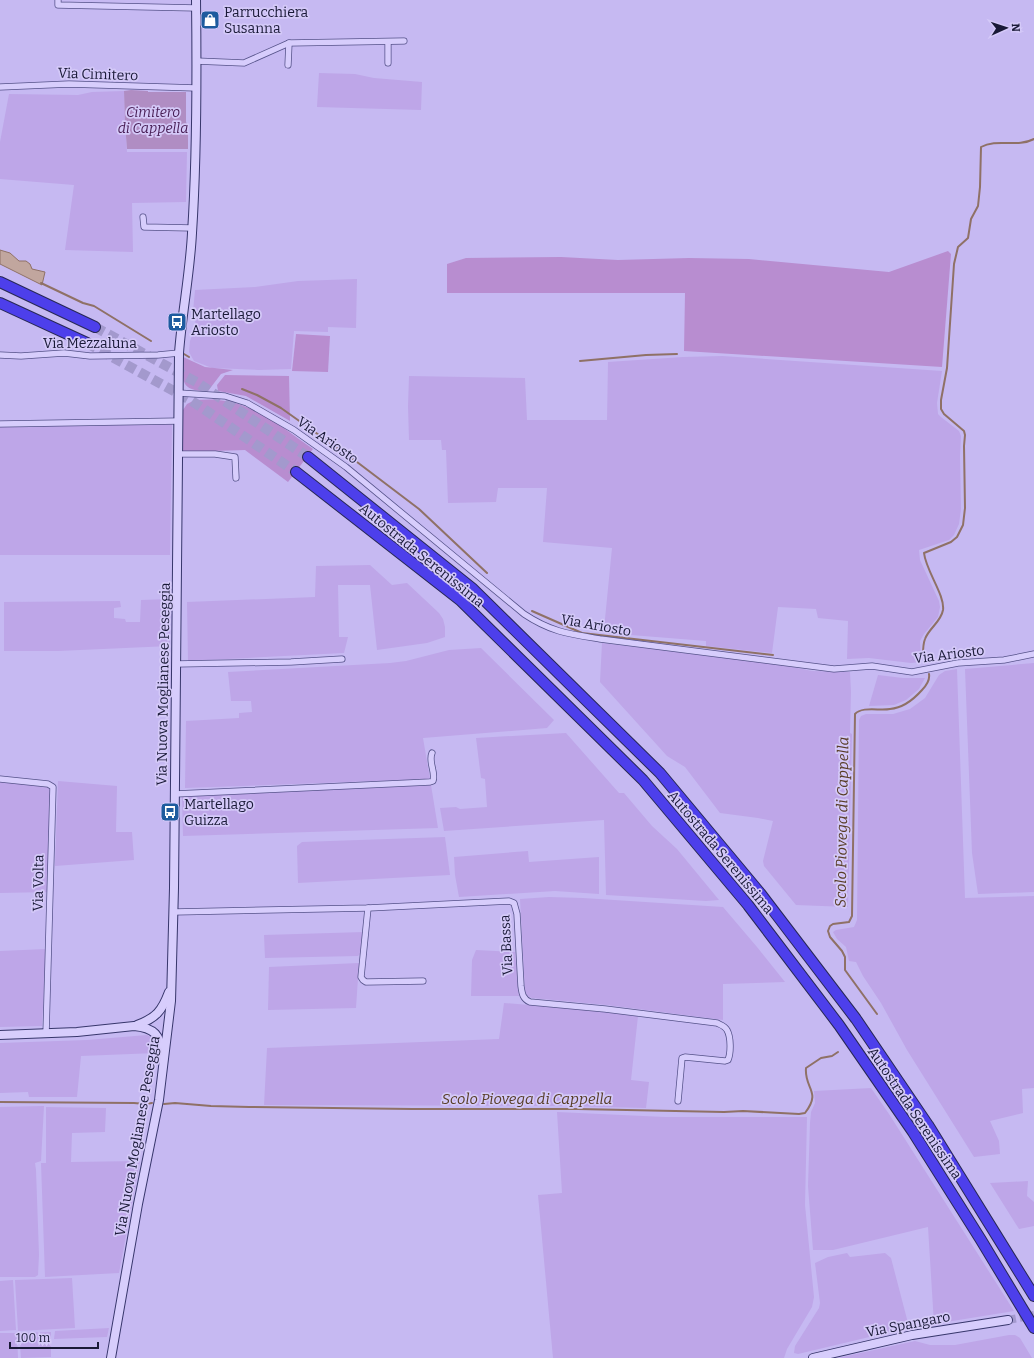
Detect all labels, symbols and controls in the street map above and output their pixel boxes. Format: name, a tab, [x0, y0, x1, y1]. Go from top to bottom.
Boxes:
place label: Parrucchiera Susanna	[224, 4, 309, 37]
north arrow	[986, 8, 1026, 48]
shop icon: Parrucchiera Susanna	[199, 9, 221, 31]
text: N	[1009, 23, 1022, 33]
street label: Via Cimitero	[58, 65, 138, 84]
park label: Cimitero di Cappella	[118, 104, 188, 137]
place label: Martellago Ariosto	[191, 306, 261, 339]
bus stop icon: Martellago Ariosto	[166, 311, 188, 333]
street label: Via Mezzaluna	[43, 335, 137, 352]
street label: Via Ariosto	[294, 413, 362, 468]
street label: Autostrada Serenissima	[356, 500, 488, 611]
street label: Via Nuova Moglianese Peseggia	[153, 582, 174, 786]
street label: Via Ariosto	[559, 611, 632, 640]
street label: Via Ariosto	[913, 642, 985, 667]
water label: Scolo Piovega di Cappella	[832, 736, 852, 908]
street label: Autostrada Serenissima	[664, 787, 777, 918]
place label: Martellago Guizza	[184, 796, 254, 829]
bus stop icon: Martellago Guizza	[159, 801, 181, 823]
street label: Via Volta	[30, 854, 48, 912]
street label: Via Bassa	[496, 914, 517, 976]
street label: Via Nuova Moglianese Peseggia	[111, 1034, 164, 1238]
street label: Autostrada Serenissima	[864, 1044, 965, 1183]
water label: Scolo Piovega di Cappella	[442, 1090, 612, 1108]
street label: Via Spangaro	[864, 1308, 952, 1341]
scale bar	[10, 1324, 98, 1350]
text: 100 m	[16, 1331, 51, 1345]

